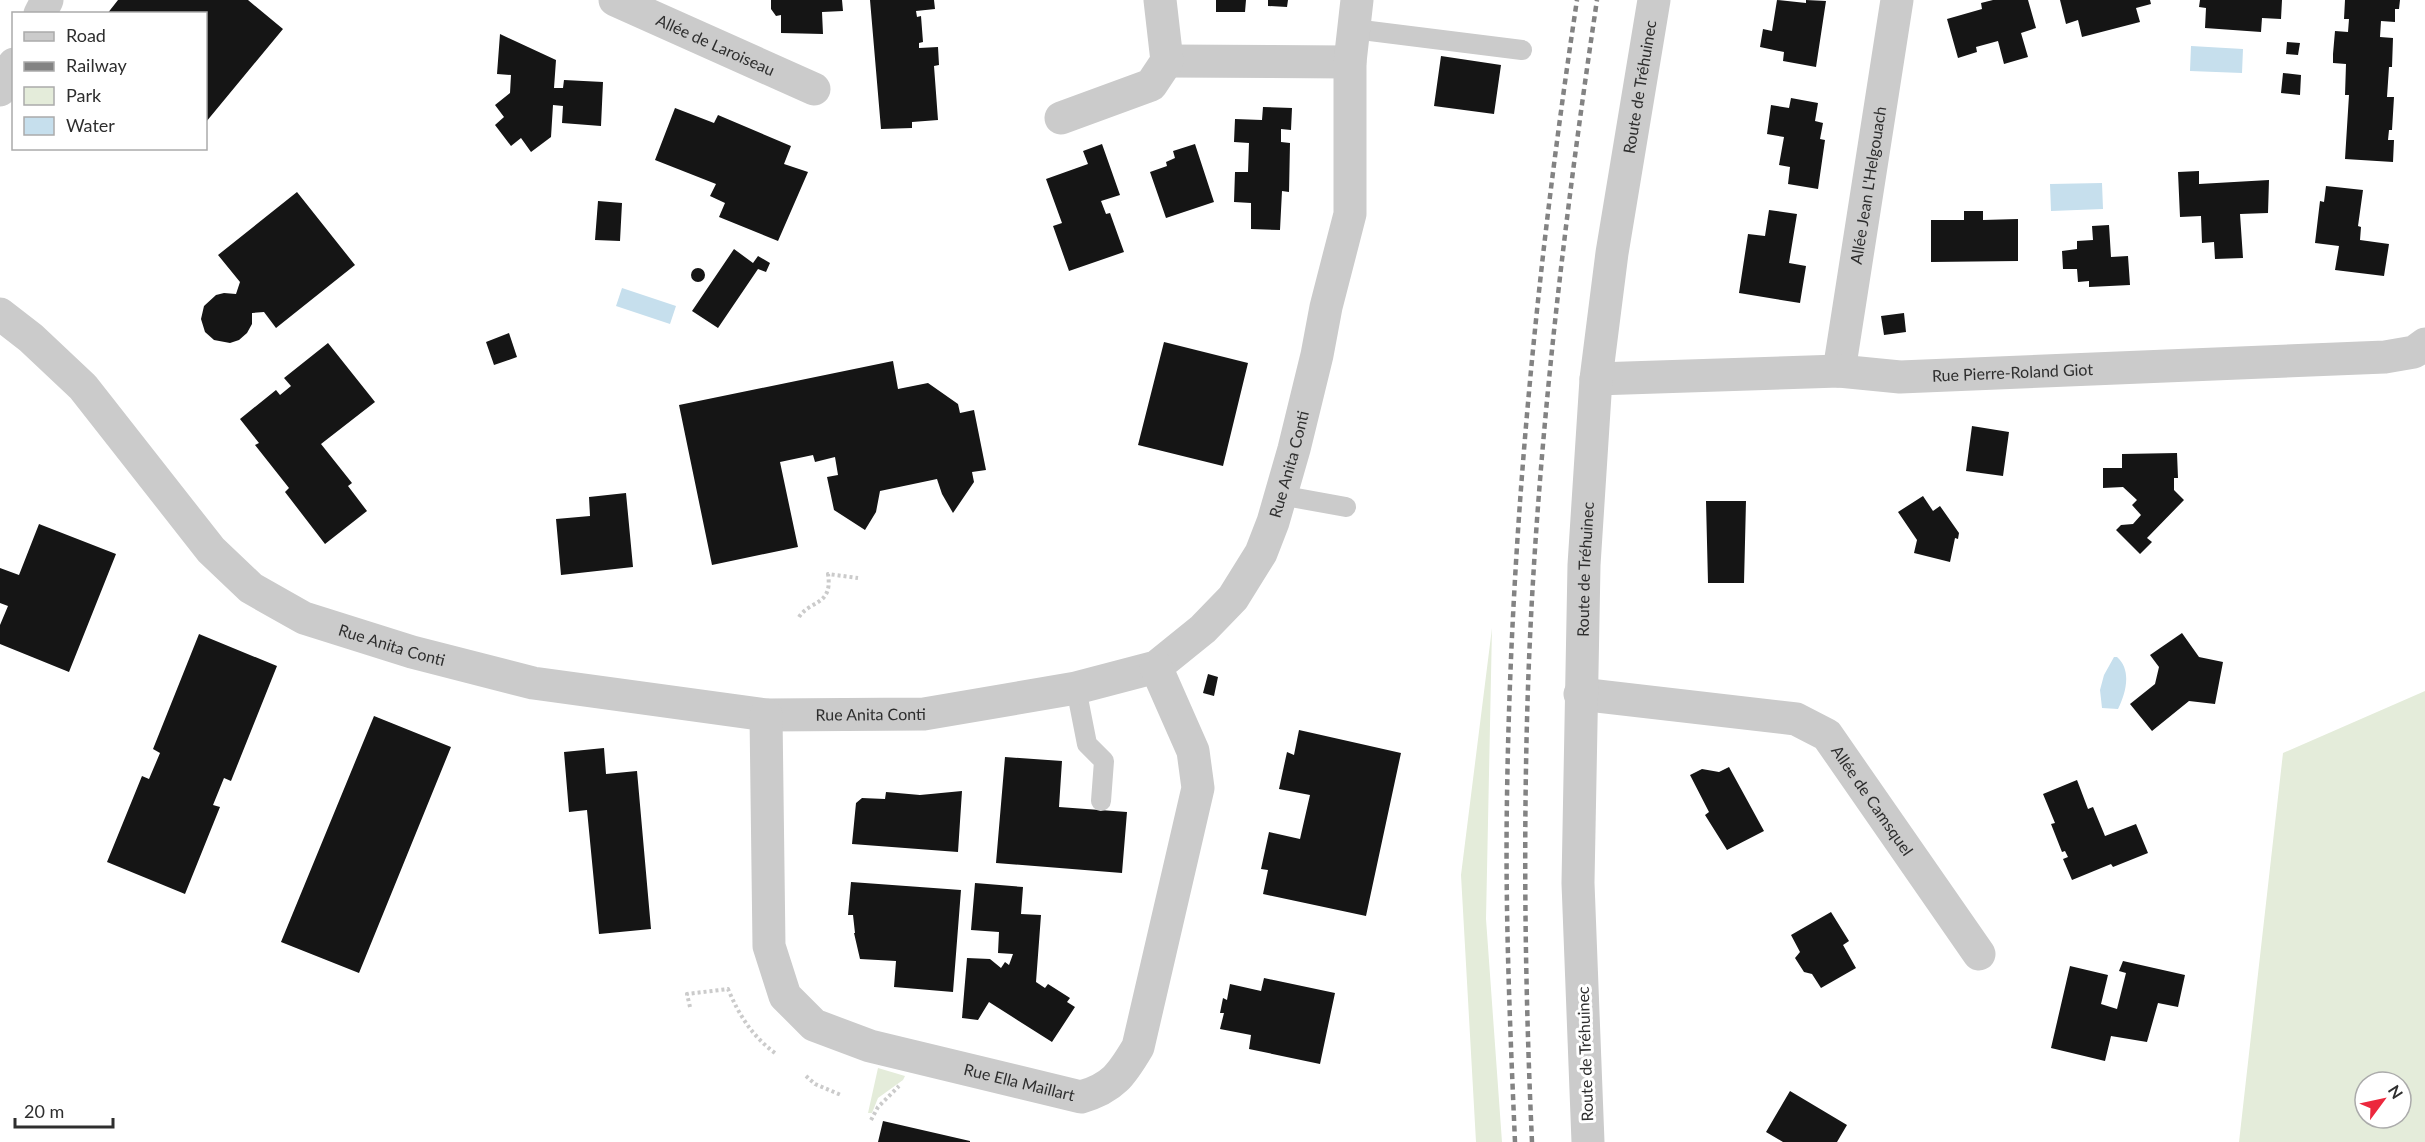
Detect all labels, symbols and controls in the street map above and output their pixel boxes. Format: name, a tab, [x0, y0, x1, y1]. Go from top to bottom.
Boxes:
street label: Allée de Laroiseau	[653, 10, 778, 79]
legend	[12, 12, 207, 150]
street label: Route de Tréhuinec	[1619, 18, 1660, 155]
text: Road	[66, 24, 106, 46]
text: Railway	[66, 54, 127, 76]
text: Park	[66, 84, 102, 106]
street label: Allée Jean L'Helgouach	[1846, 105, 1889, 266]
text: Water	[66, 114, 115, 136]
street label: Rue Pierre-Roland Giot	[1931, 359, 2094, 385]
street label: Rue Anita Conti	[1265, 409, 1312, 520]
street label: Route de Tréhuinec	[1573, 501, 1597, 637]
street label: Rue Anita Conti	[336, 620, 447, 669]
street label: Rue Anita Conti	[815, 704, 926, 724]
street label: Allée de Camsquel	[1828, 741, 1918, 859]
street label: Route de Tréhuinec	[1573, 986, 1596, 1122]
street label: Rue Ella Maillart	[962, 1059, 1077, 1104]
north arrow	[2353, 1070, 2413, 1130]
text: N	[2385, 1081, 2407, 1102]
scale bar	[15, 1091, 112, 1129]
text: 20 m	[24, 1100, 64, 1122]

